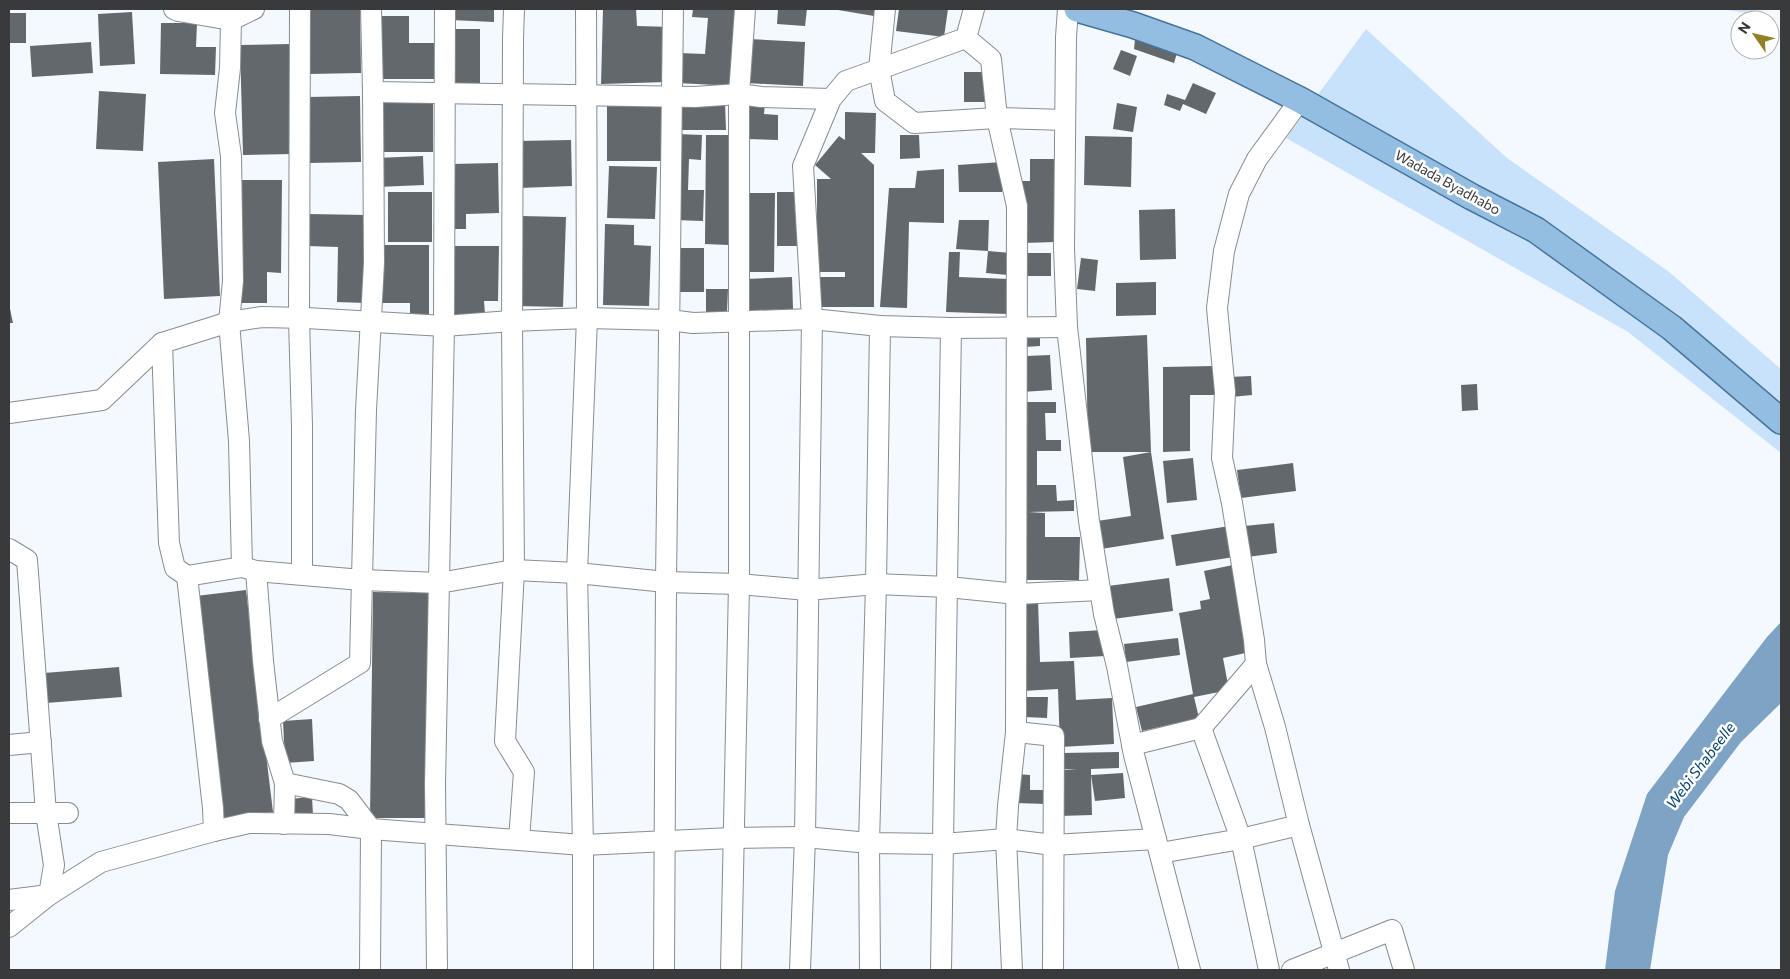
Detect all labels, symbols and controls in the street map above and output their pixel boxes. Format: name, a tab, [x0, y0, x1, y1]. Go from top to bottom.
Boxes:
north arrow	[1730, 10, 1780, 60]
text: N	[1734, 18, 1754, 37]
street label: Wadada Byadhabo	[1392, 146, 1504, 218]
water label: Webi Shabeelle	[1662, 718, 1738, 812]

